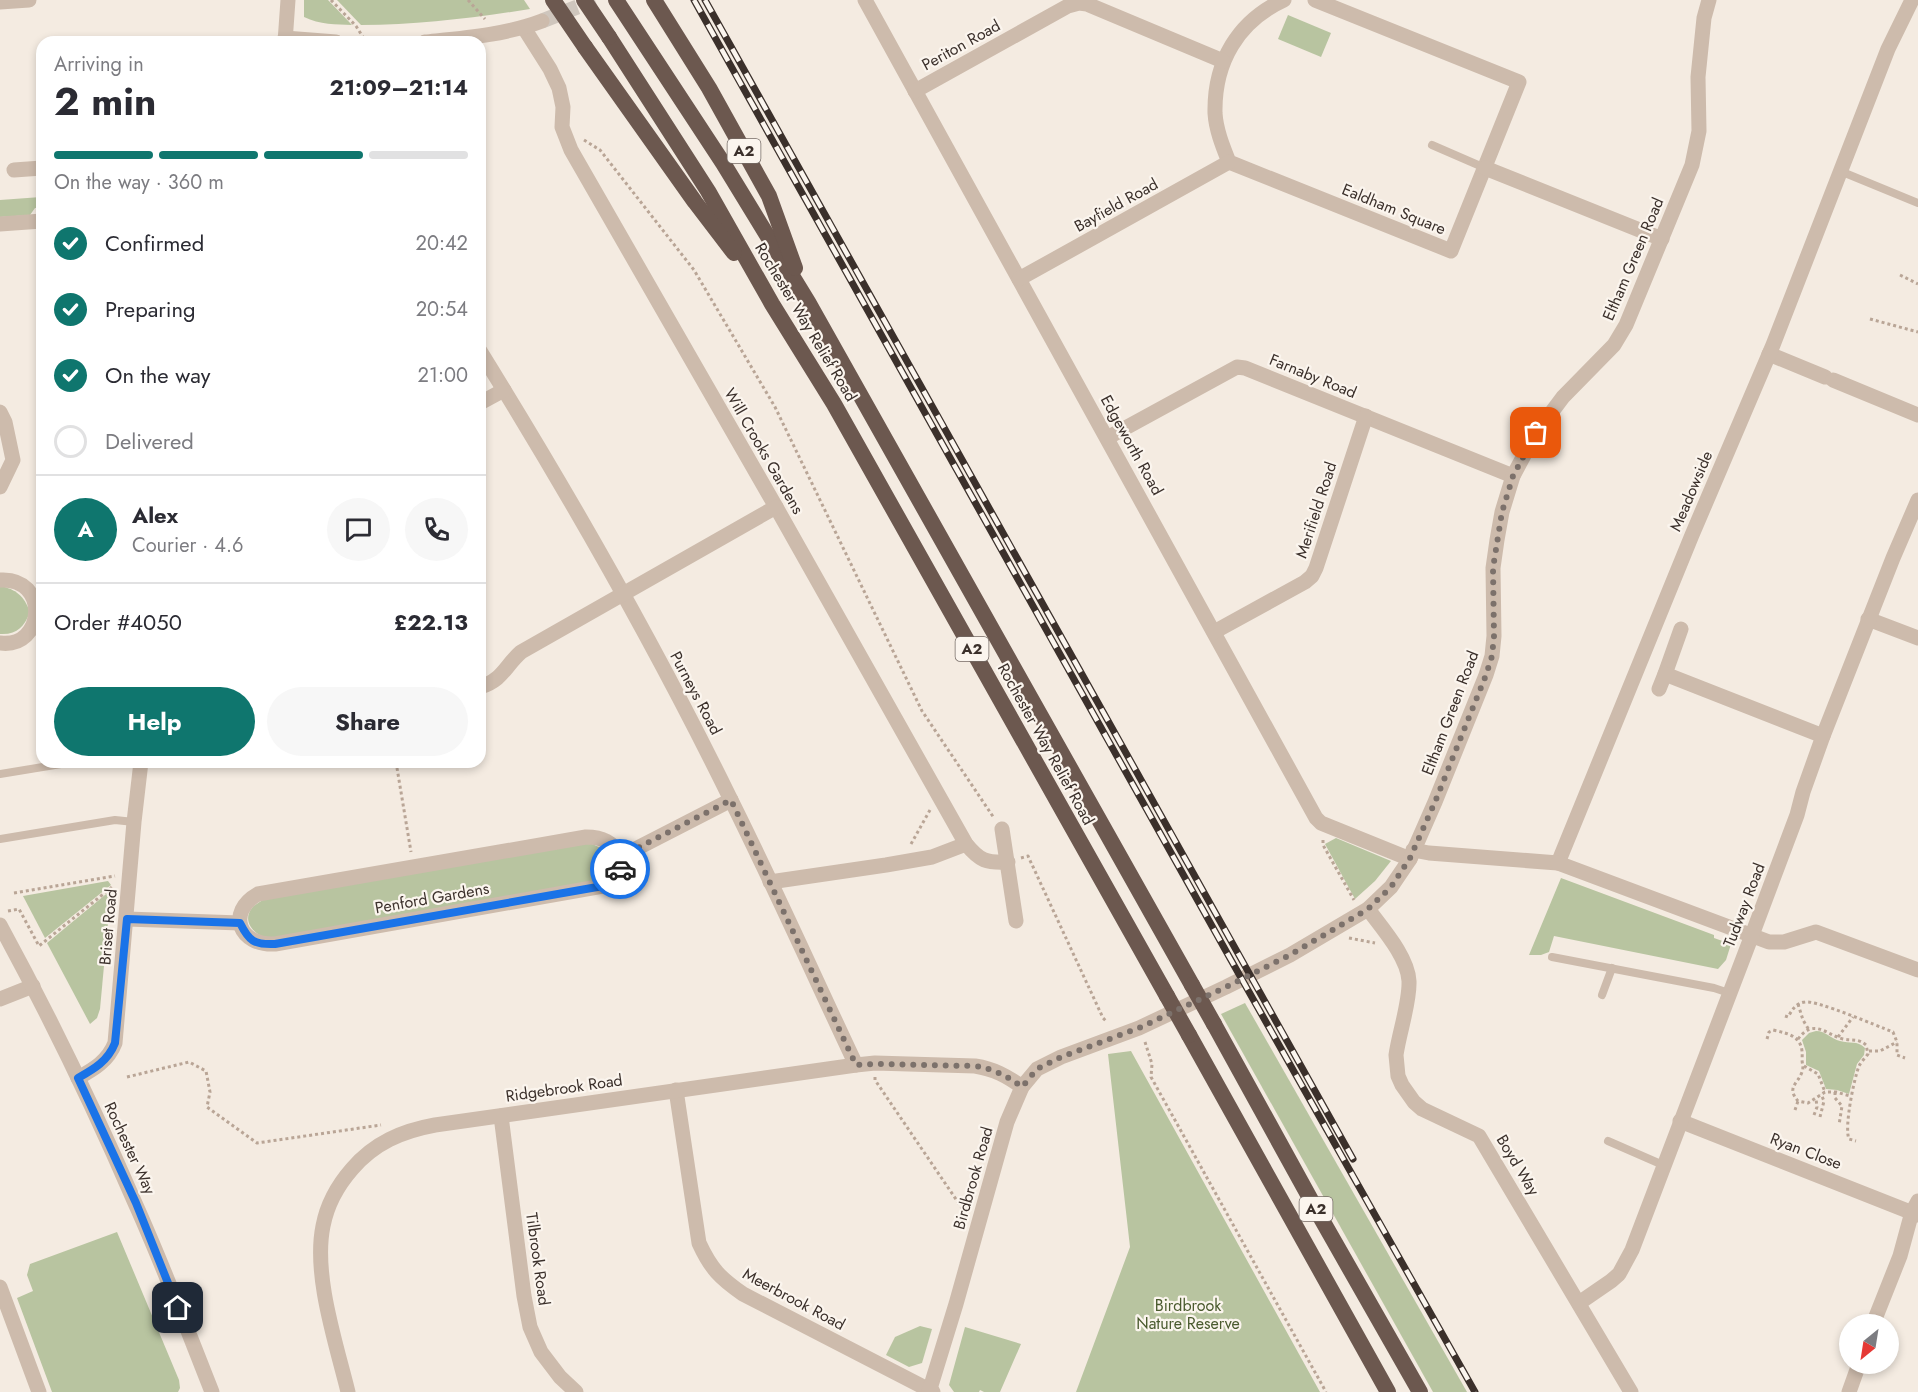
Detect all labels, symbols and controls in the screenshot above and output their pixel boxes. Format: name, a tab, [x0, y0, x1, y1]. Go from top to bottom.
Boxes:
street label: Periton Road	[918, 14, 1004, 76]
text: Arriving in	[54, 50, 144, 79]
text: 21:09–21:14	[329, 71, 468, 103]
text: 2 min	[54, 73, 156, 130]
road number: A2	[728, 139, 760, 163]
text: On the way · 360 m	[54, 168, 224, 197]
street label: Bayfield Road	[1070, 172, 1162, 238]
street label: Ealdham Square	[1339, 178, 1449, 240]
street label: Eltham Green Road	[1597, 194, 1669, 324]
icon: check	[54, 227, 87, 260]
text: Confirmed	[105, 227, 204, 259]
text: 20:42	[416, 229, 468, 258]
street label: Rochester Way Relief Road	[749, 238, 863, 406]
icon: check	[54, 293, 87, 326]
text: Preparing	[105, 293, 196, 325]
text: 20:54	[416, 295, 468, 324]
street label: Farnaby Road	[1266, 348, 1360, 404]
icon: check	[54, 359, 87, 392]
text: On the way	[105, 359, 210, 391]
text: 21:00	[418, 361, 468, 390]
street label: Will Crooks Gardens	[719, 384, 809, 518]
street label: Edgeworth Road	[1095, 391, 1169, 499]
pin	[1510, 407, 1561, 458]
icon: bag	[1519, 416, 1552, 449]
text: Delivered	[105, 425, 194, 457]
street label: Meadowside	[1664, 447, 1718, 535]
street label: Merifield Road	[1290, 459, 1342, 561]
button: chat	[327, 498, 390, 561]
button: phone	[405, 498, 468, 561]
text: Alex	[132, 499, 178, 531]
text: A	[77, 513, 94, 545]
text: Courier · 4.6	[132, 531, 244, 560]
text: Order #4050	[54, 606, 182, 638]
text: £22.13	[394, 606, 468, 638]
road number: A2	[956, 637, 988, 661]
street label: Purneys Road	[664, 647, 728, 739]
street label: Eltham Green Road	[1416, 647, 1484, 779]
street label: Rochester Way Relief Road	[992, 659, 1100, 829]
button: Help	[54, 687, 255, 756]
button: Share	[267, 687, 468, 756]
courier	[590, 839, 650, 899]
icon: car	[604, 853, 637, 886]
street label: Tudway Road	[1717, 860, 1771, 950]
street label: Penford Gardens	[373, 877, 491, 919]
street label: Briset Road	[93, 888, 123, 966]
street label: Ridgebrook Road	[504, 1068, 624, 1108]
street label: Rochester Way	[99, 1098, 162, 1199]
street label: Birdbrook Road	[947, 1124, 999, 1232]
street label: Ryan Close	[1767, 1127, 1845, 1175]
street label: Boyd Way	[1491, 1130, 1546, 1201]
road number: A2	[1300, 1197, 1332, 1221]
street label: Tilbrook Road	[520, 1211, 556, 1307]
street label: Meerbrook Road	[739, 1262, 849, 1336]
pin	[152, 1282, 203, 1333]
icon: home	[161, 1291, 194, 1324]
park label: Birdbrook Nature Reserve	[1136, 1294, 1240, 1335]
north arrow	[1839, 1314, 1899, 1374]
map controls	[1839, 1314, 1899, 1374]

